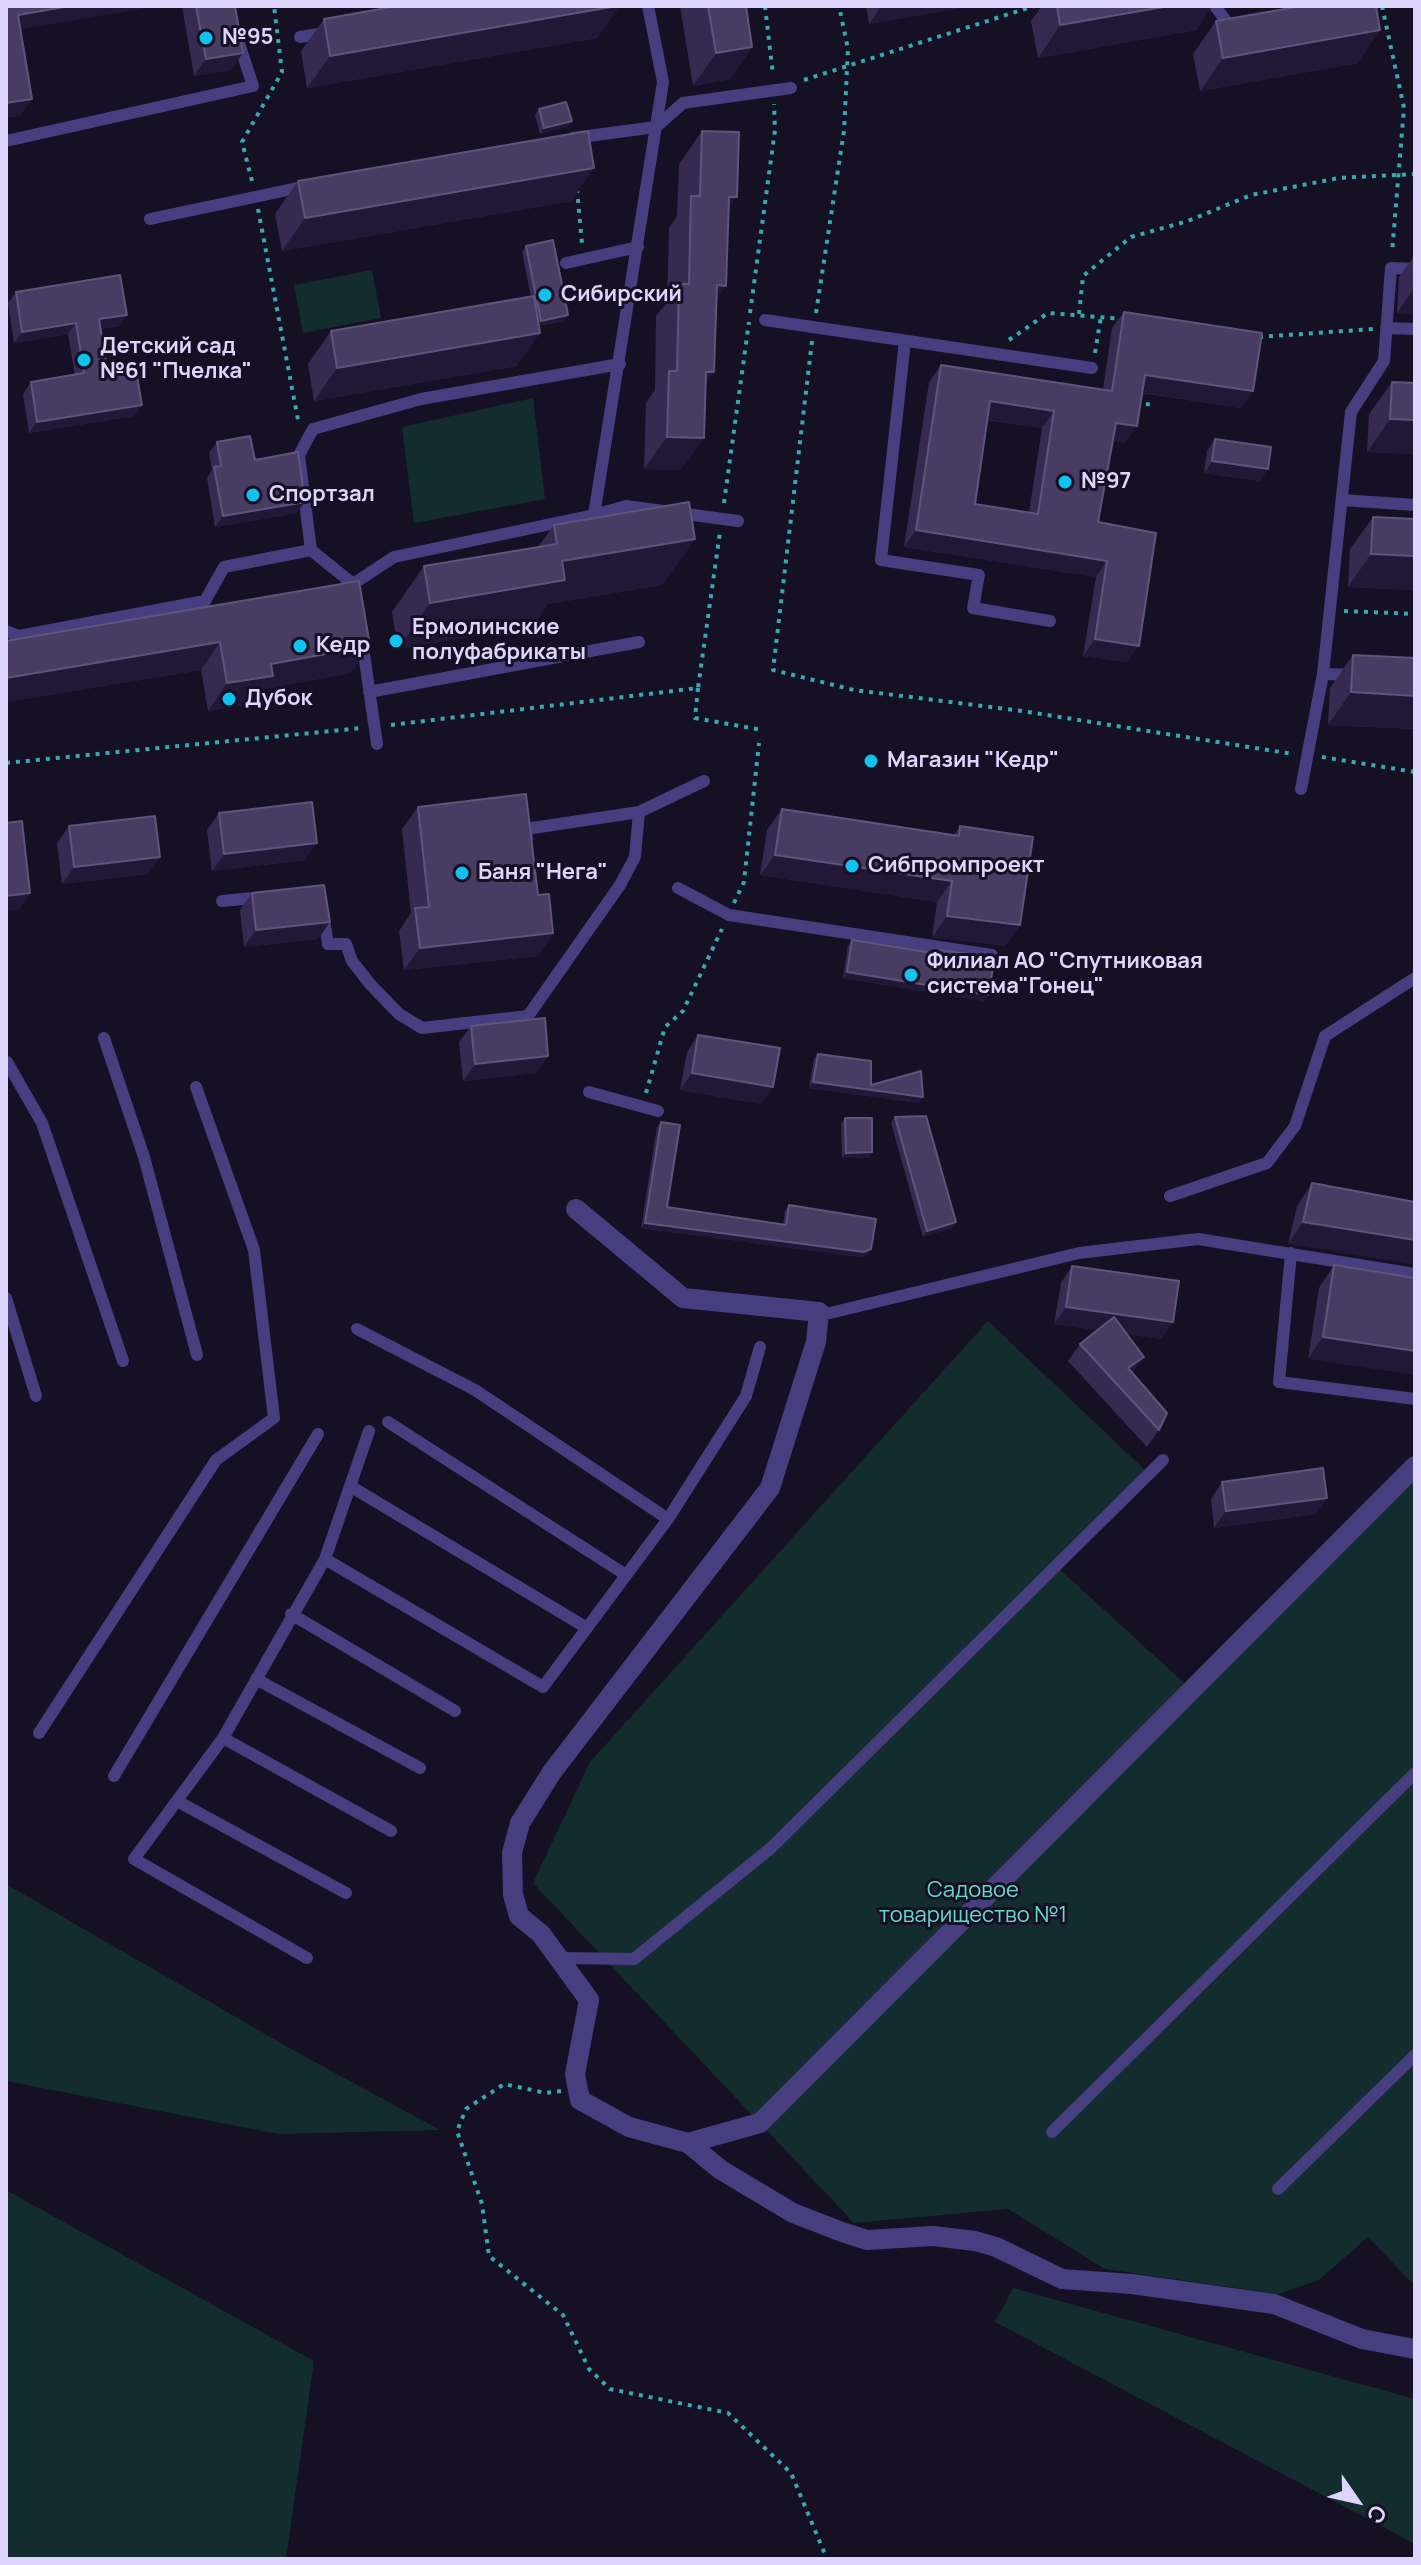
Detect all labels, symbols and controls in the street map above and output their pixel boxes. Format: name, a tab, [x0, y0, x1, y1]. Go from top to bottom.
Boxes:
place label: №95	[222, 25, 273, 51]
marker: №95	[197, 29, 215, 47]
place label: Сибирский	[561, 282, 682, 308]
marker: Сибирский	[536, 286, 554, 304]
place label: Детский сад №61 "Пчелка"	[100, 334, 252, 386]
marker: Детский сад №61 "Пчелка"	[75, 351, 93, 369]
place label: №97	[1081, 469, 1131, 495]
marker: №97	[1056, 473, 1074, 491]
place label: Спортзал	[269, 482, 375, 508]
marker: Спортзал	[244, 486, 262, 504]
place label: Ермолинские полуфабрикаты	[412, 615, 586, 666]
marker: Ермолинские полуфабрикаты	[387, 632, 405, 650]
place label: Кедр	[316, 633, 370, 659]
marker: Кедр	[291, 637, 309, 655]
place label: Дубок	[245, 686, 312, 712]
marker: Дубок	[220, 690, 238, 708]
place label: Магазин "Кедр"	[887, 748, 1059, 774]
marker: Магазин "Кедр"	[862, 752, 880, 770]
place label: Сибпромпроект	[868, 853, 1045, 879]
marker: Сибпромпроект	[843, 857, 861, 875]
place label: Баня "Нега"	[478, 860, 608, 886]
marker: Баня "Нега"	[453, 864, 471, 882]
place label: Филиал АО "Спутниковая система"Гонец"	[927, 949, 1203, 1000]
marker: Филиал АО "Спутниковая система"Гонец"	[902, 966, 920, 984]
park label: Садовое товарищество №1	[879, 1878, 1067, 1930]
north arrow	[1317, 2461, 1397, 2541]
text: С	[1360, 2499, 1394, 2530]

